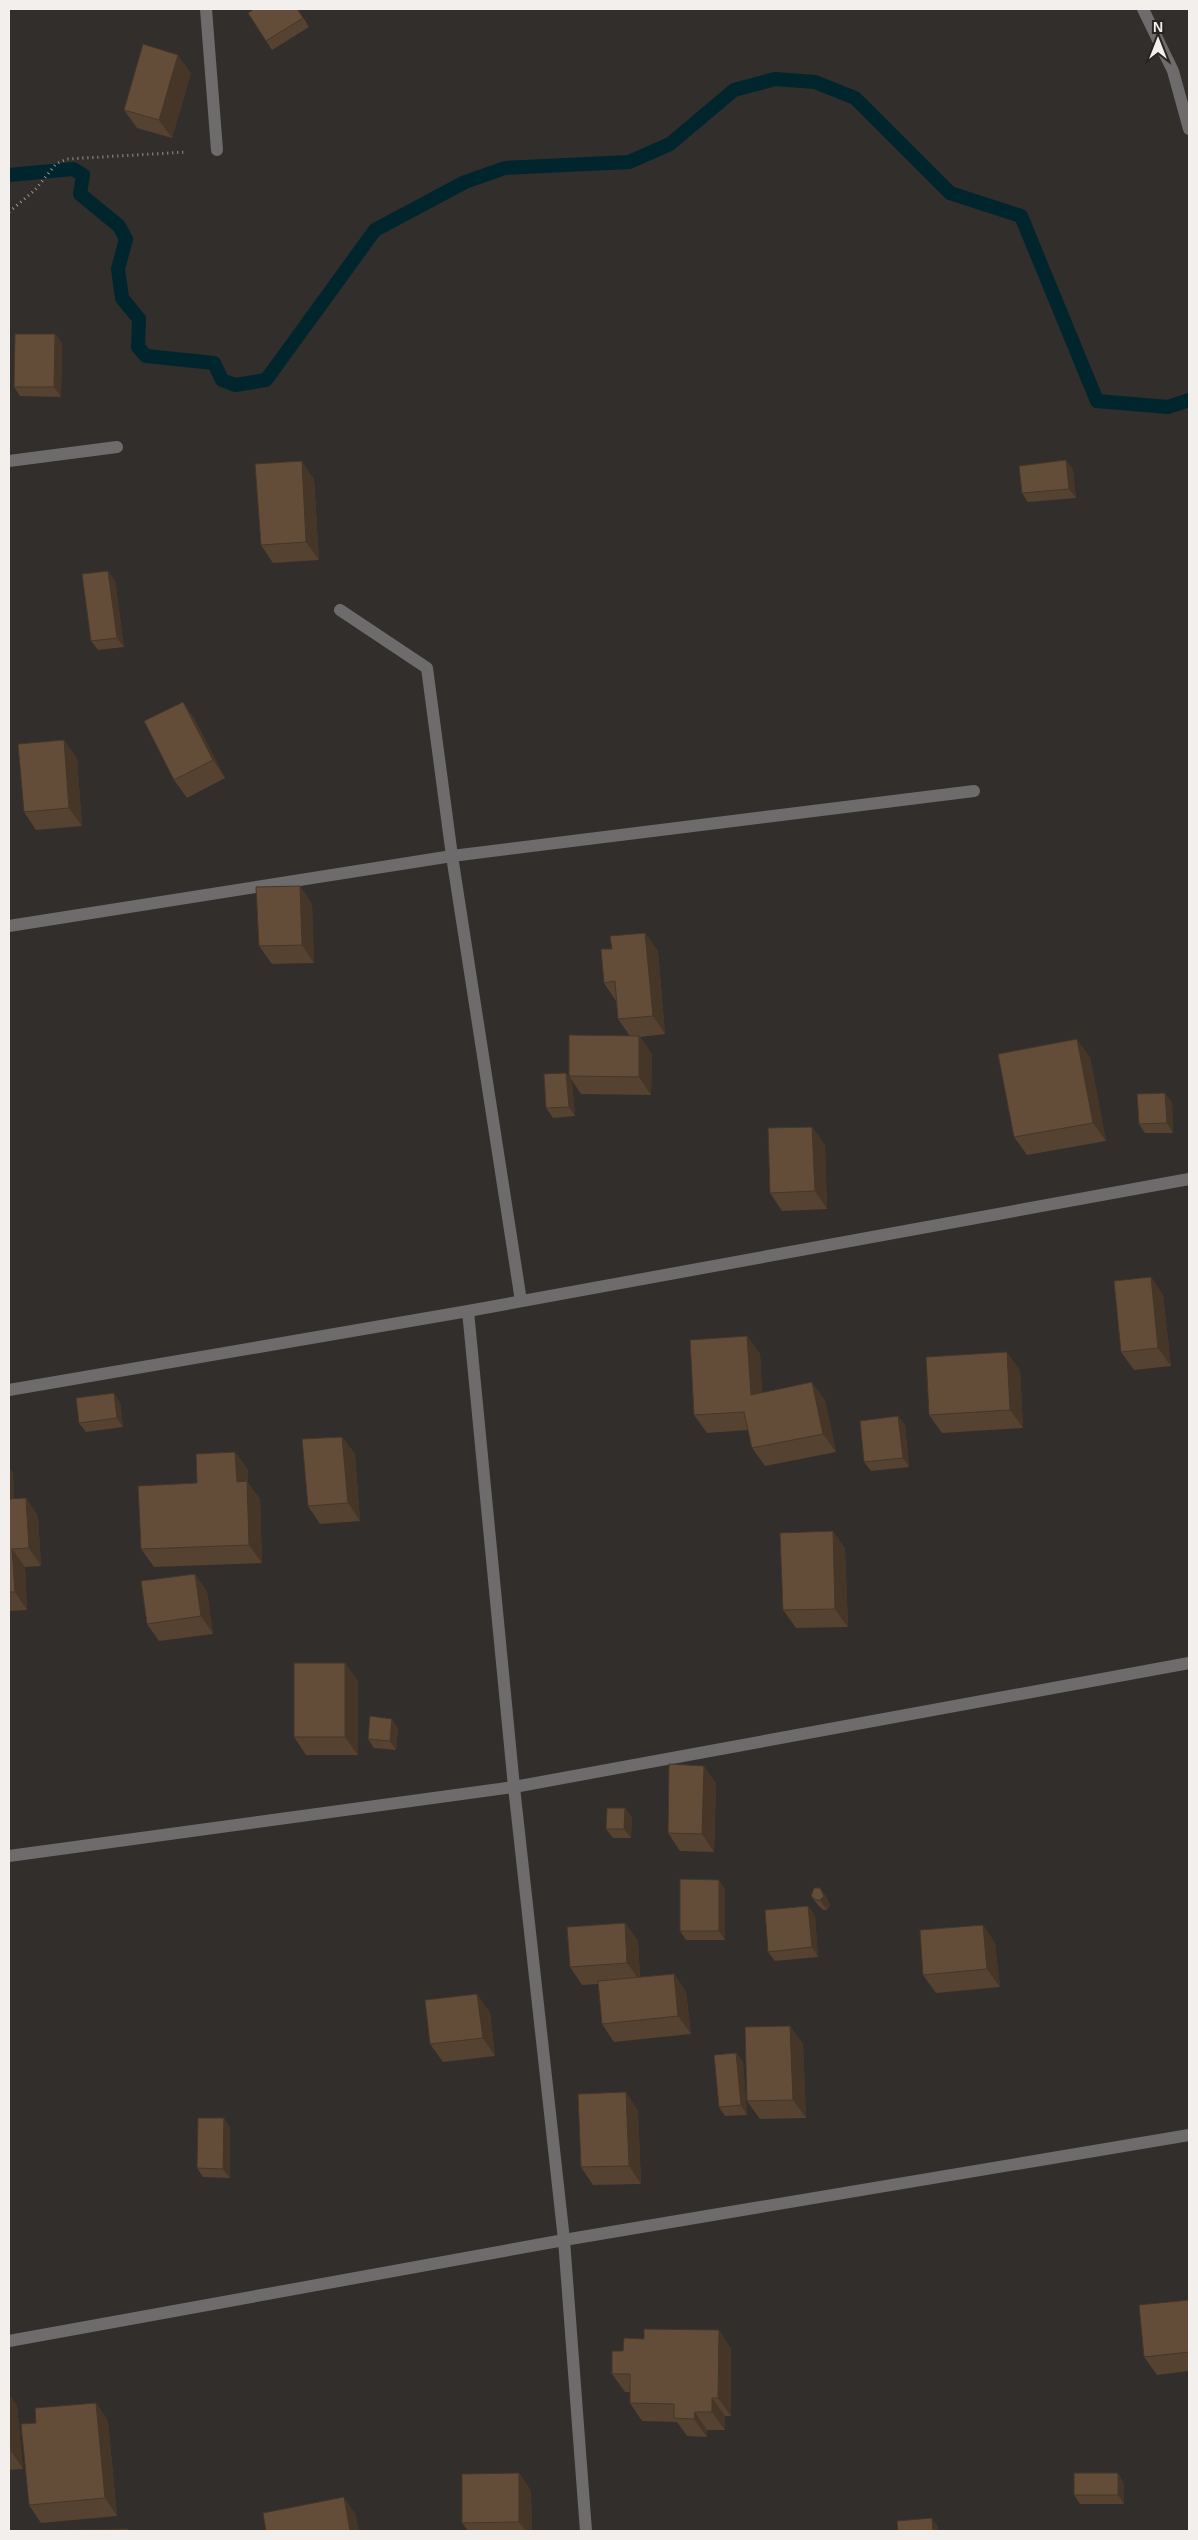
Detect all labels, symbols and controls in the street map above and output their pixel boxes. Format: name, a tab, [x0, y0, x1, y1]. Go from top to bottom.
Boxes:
north arrow	[1133, 15, 1183, 65]
text: N	[1153, 19, 1163, 35]

